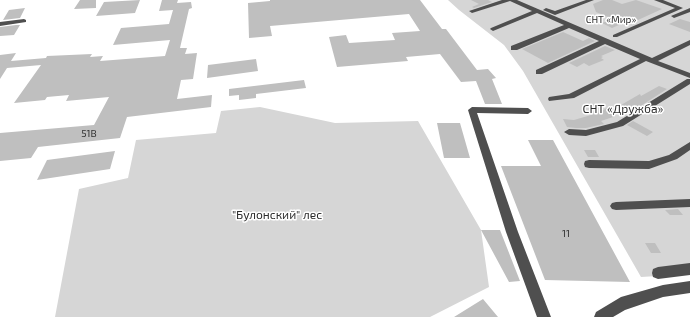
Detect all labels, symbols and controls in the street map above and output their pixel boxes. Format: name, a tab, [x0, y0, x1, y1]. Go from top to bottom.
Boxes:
park label: СНТ «Мир»	[586, 14, 636, 26]
park label: СНТ «Дружба»	[583, 102, 663, 116]
house number: 51В	[81, 128, 97, 140]
park label: "Булонский" лес	[232, 208, 322, 222]
house number: 11	[562, 228, 570, 240]

